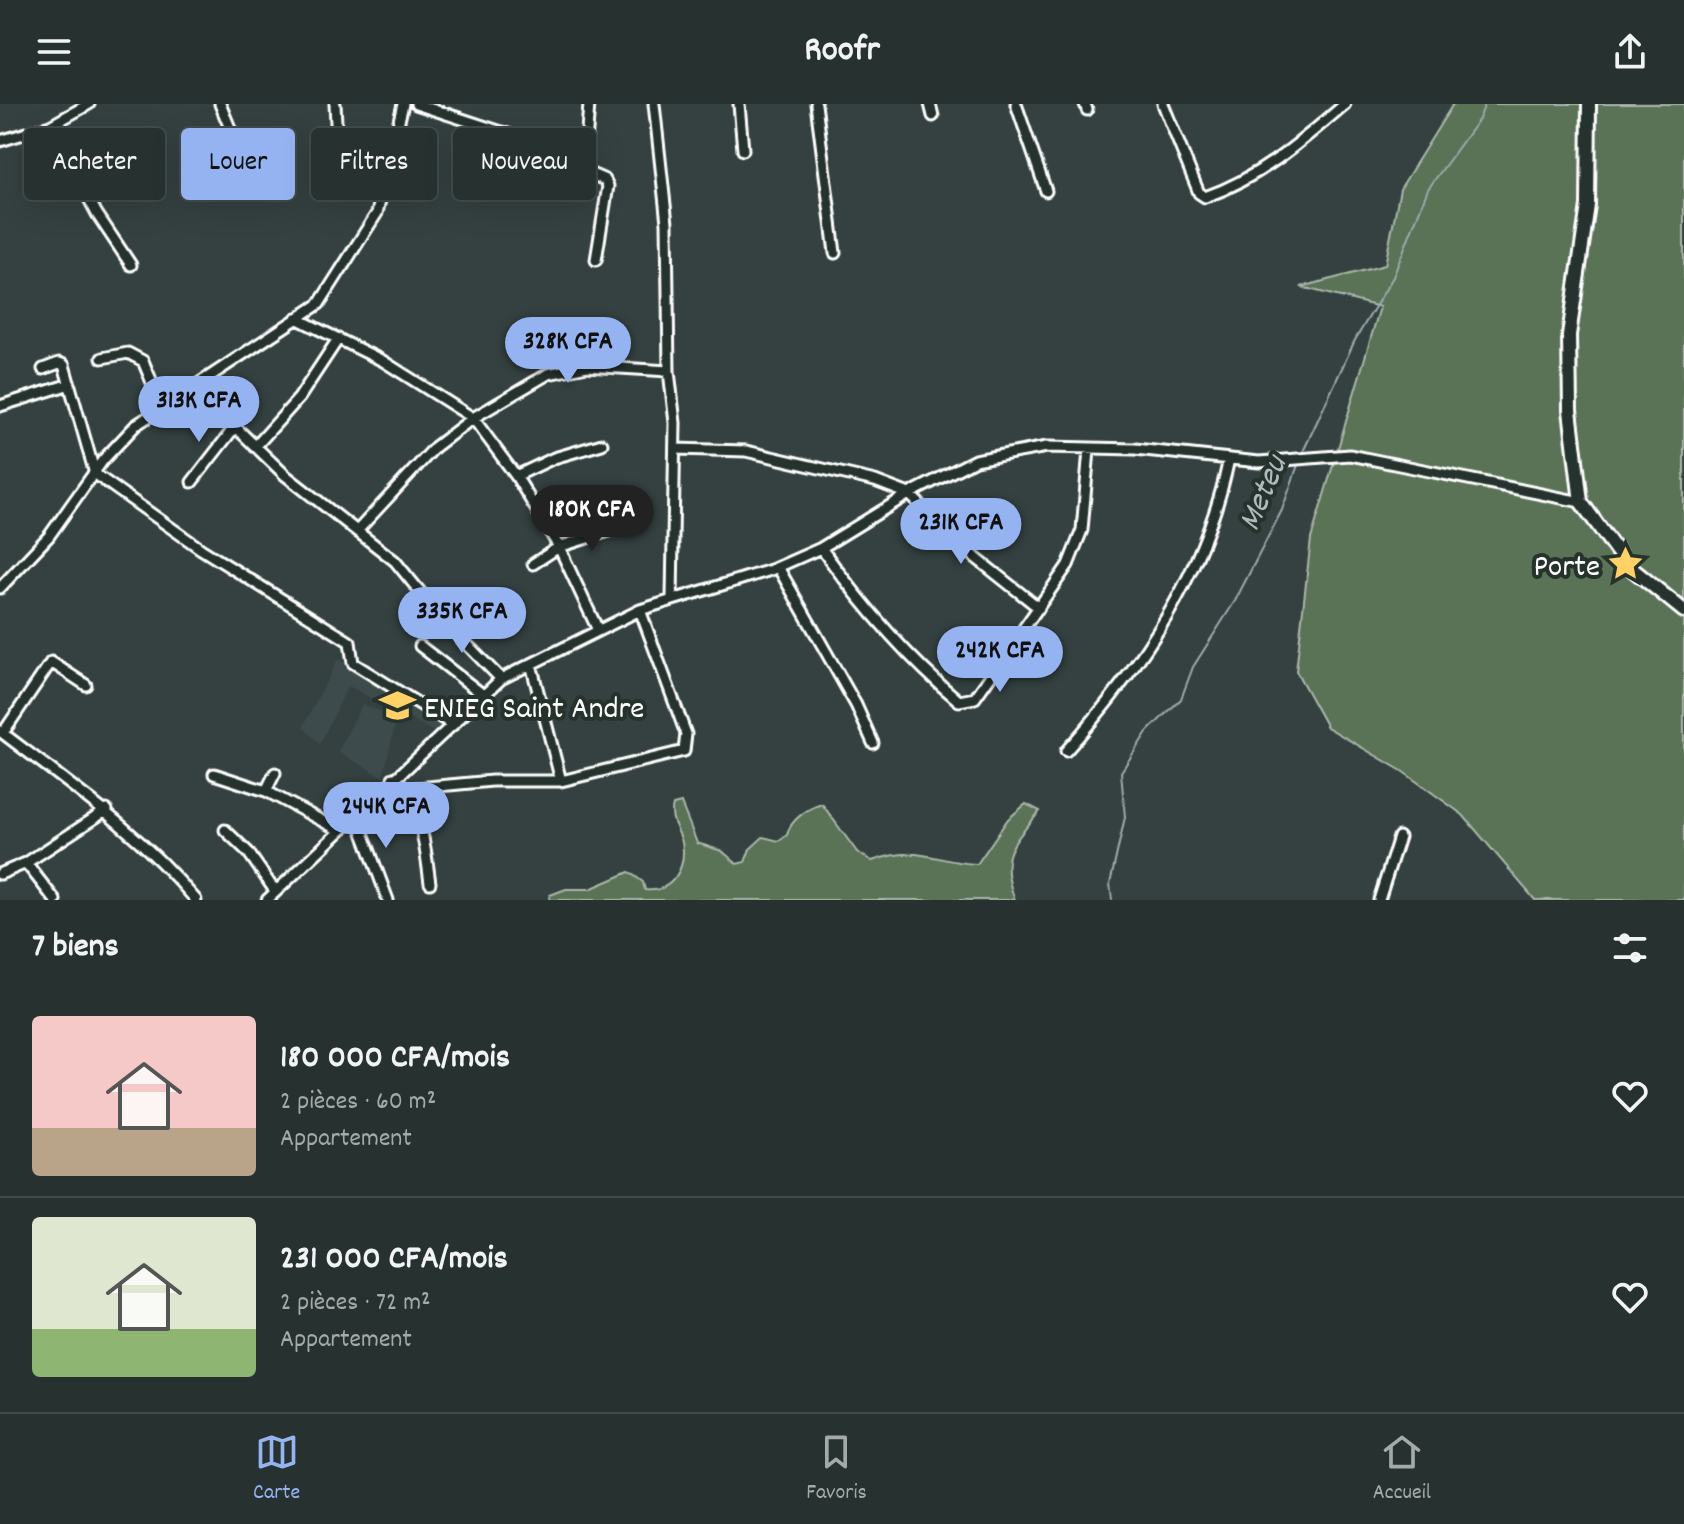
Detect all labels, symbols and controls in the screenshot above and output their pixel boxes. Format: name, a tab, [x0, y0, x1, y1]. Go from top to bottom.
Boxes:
text: Roofr	[804, 26, 880, 78]
icon: menu	[32, 30, 76, 74]
icon: share	[1608, 30, 1652, 74]
chip: Acheter	[24, 128, 165, 200]
chip: Louer	[181, 128, 295, 200]
chip: Filtres	[311, 128, 437, 200]
chip: Nouveau	[453, 128, 596, 200]
pin: 328K CFA	[485, 317, 651, 385]
text: 328K CFA	[523, 324, 613, 361]
pin: 313K CFA	[116, 376, 282, 444]
text: 313K CFA	[156, 383, 242, 420]
water label: Meteu	[1227, 447, 1304, 539]
pin: 180K CFA	[509, 485, 675, 553]
text: 180K CFA	[549, 492, 635, 529]
pin: 231K CFA	[878, 498, 1044, 566]
text: 231K CFA	[918, 505, 1004, 542]
place icon: Porte	[1607, 545, 1645, 583]
place label: Porte	[1533, 546, 1600, 592]
pin: 335K CFA	[379, 587, 545, 655]
text: 335K CFA	[416, 594, 508, 631]
pin: 242K CFA	[917, 626, 1083, 694]
text: 242K CFA	[955, 633, 1045, 670]
school or university icon: ENIEG Saint Andre	[379, 687, 417, 725]
place label: ENIEG Saint Andre	[424, 688, 644, 734]
pin: 244K CFA	[303, 782, 469, 850]
text: 244K CFA	[341, 789, 431, 826]
text: 7 biens	[32, 924, 119, 973]
icon: filters	[1608, 926, 1652, 970]
text: 180 000 CFA/mois	[280, 1035, 510, 1084]
icon: home	[96, 1048, 192, 1144]
icon: heart	[1608, 1074, 1652, 1118]
text: 2 pièces · 60 m²	[280, 1084, 436, 1121]
text: Appartement	[280, 1121, 412, 1158]
text: 231 000 CFA/mois	[280, 1236, 508, 1285]
icon: home	[96, 1249, 192, 1345]
icon: heart	[1608, 1275, 1652, 1319]
text: 2 pièces · 72 m²	[280, 1285, 431, 1322]
text: Appartement	[280, 1322, 412, 1359]
tab: Carte	[253, 1430, 300, 1509]
tab: Favoris	[806, 1430, 867, 1509]
tab: Accueil	[1373, 1430, 1431, 1509]

